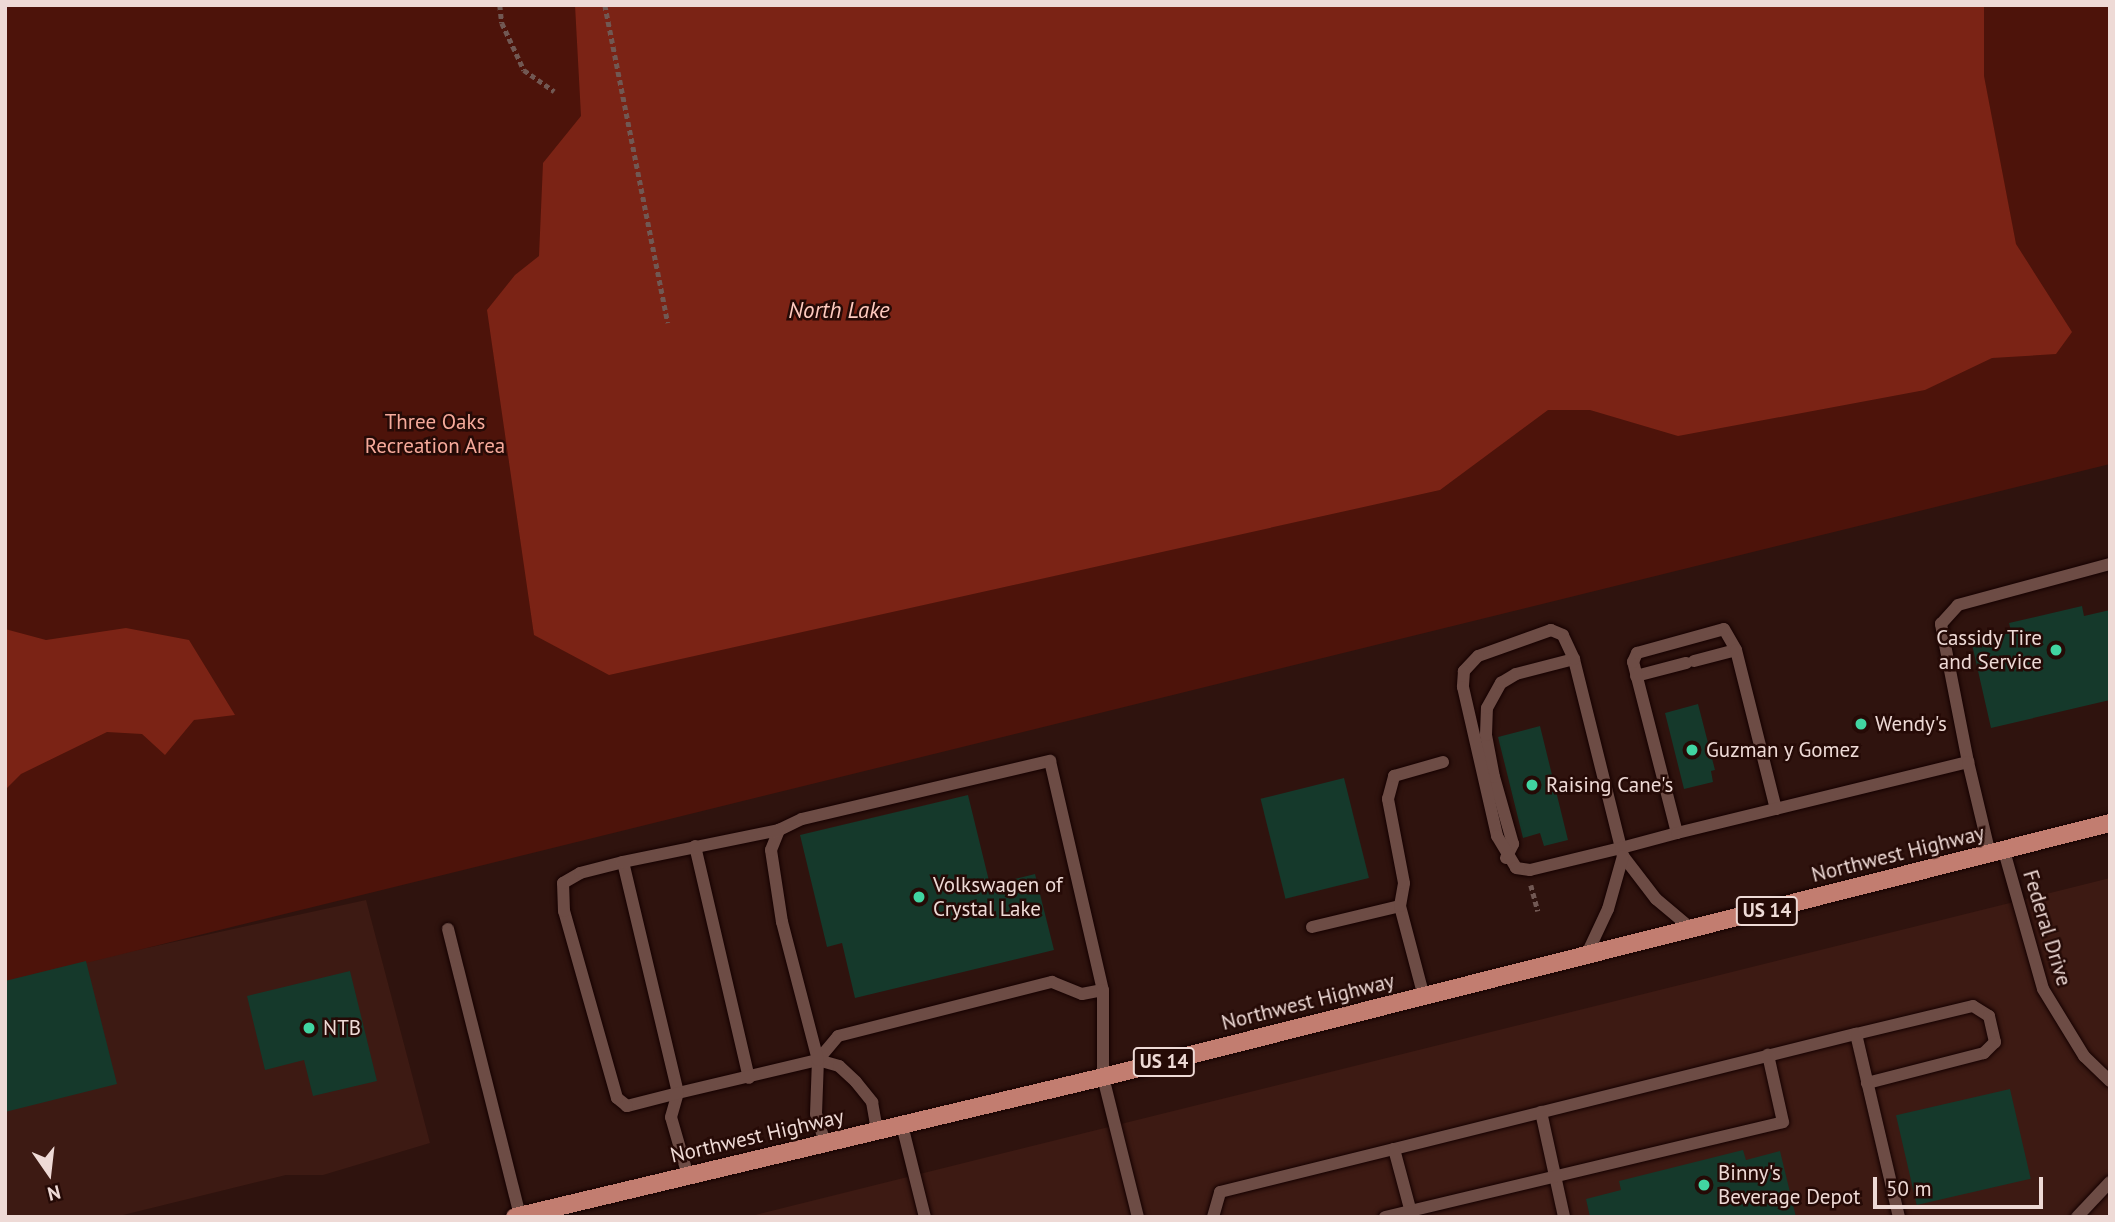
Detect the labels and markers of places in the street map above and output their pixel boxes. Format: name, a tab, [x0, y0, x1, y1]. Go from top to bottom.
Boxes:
place label: Cassidy Tire and Service	[1935, 625, 2042, 675]
marker: Cassidy Tire and Service	[2048, 642, 2064, 658]
place label: Wendy's	[1875, 711, 1947, 737]
marker: Wendy's	[1853, 716, 1869, 732]
place label: Guzman y Gomez	[1706, 737, 1860, 763]
marker: Guzman y Gomez	[1684, 742, 1700, 758]
place label: Raising Cane's	[1546, 772, 1673, 798]
marker: Raising Cane's	[1524, 777, 1540, 793]
place label: Volkswagen of Crystal Lake	[933, 872, 1063, 922]
marker: Volkswagen of Crystal Lake	[911, 889, 927, 905]
place label: NTB	[323, 1015, 361, 1041]
marker: NTB	[301, 1020, 317, 1036]
place label: Binny's Beverage Depot	[1718, 1160, 1860, 1210]
marker: Binny's Beverage Depot	[1696, 1177, 1712, 1193]

